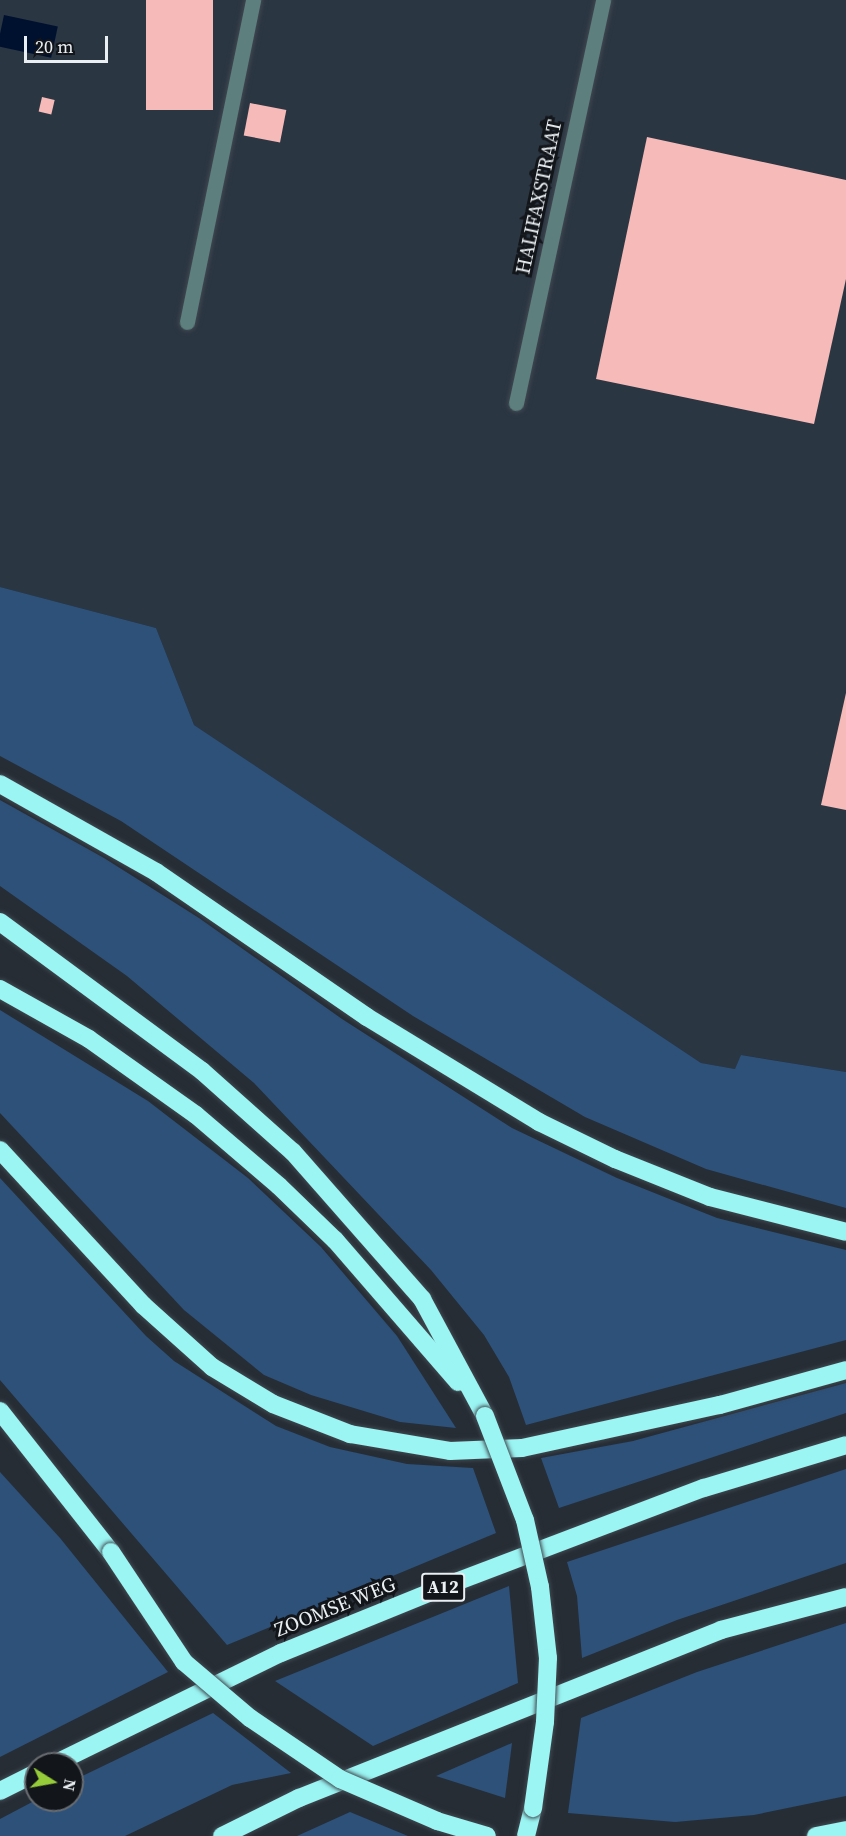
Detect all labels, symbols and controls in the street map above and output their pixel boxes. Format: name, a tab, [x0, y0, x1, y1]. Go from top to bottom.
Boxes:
scale bar	[27, 24, 111, 62]
text: 20 m	[35, 34, 73, 59]
street label: HALIFAXSTRAAT	[511, 118, 567, 276]
street label: ZOOMSE WEG	[271, 1572, 399, 1642]
road number: A12	[420, 1572, 466, 1602]
north arrow	[24, 1752, 84, 1812]
text: N	[58, 1777, 82, 1793]

